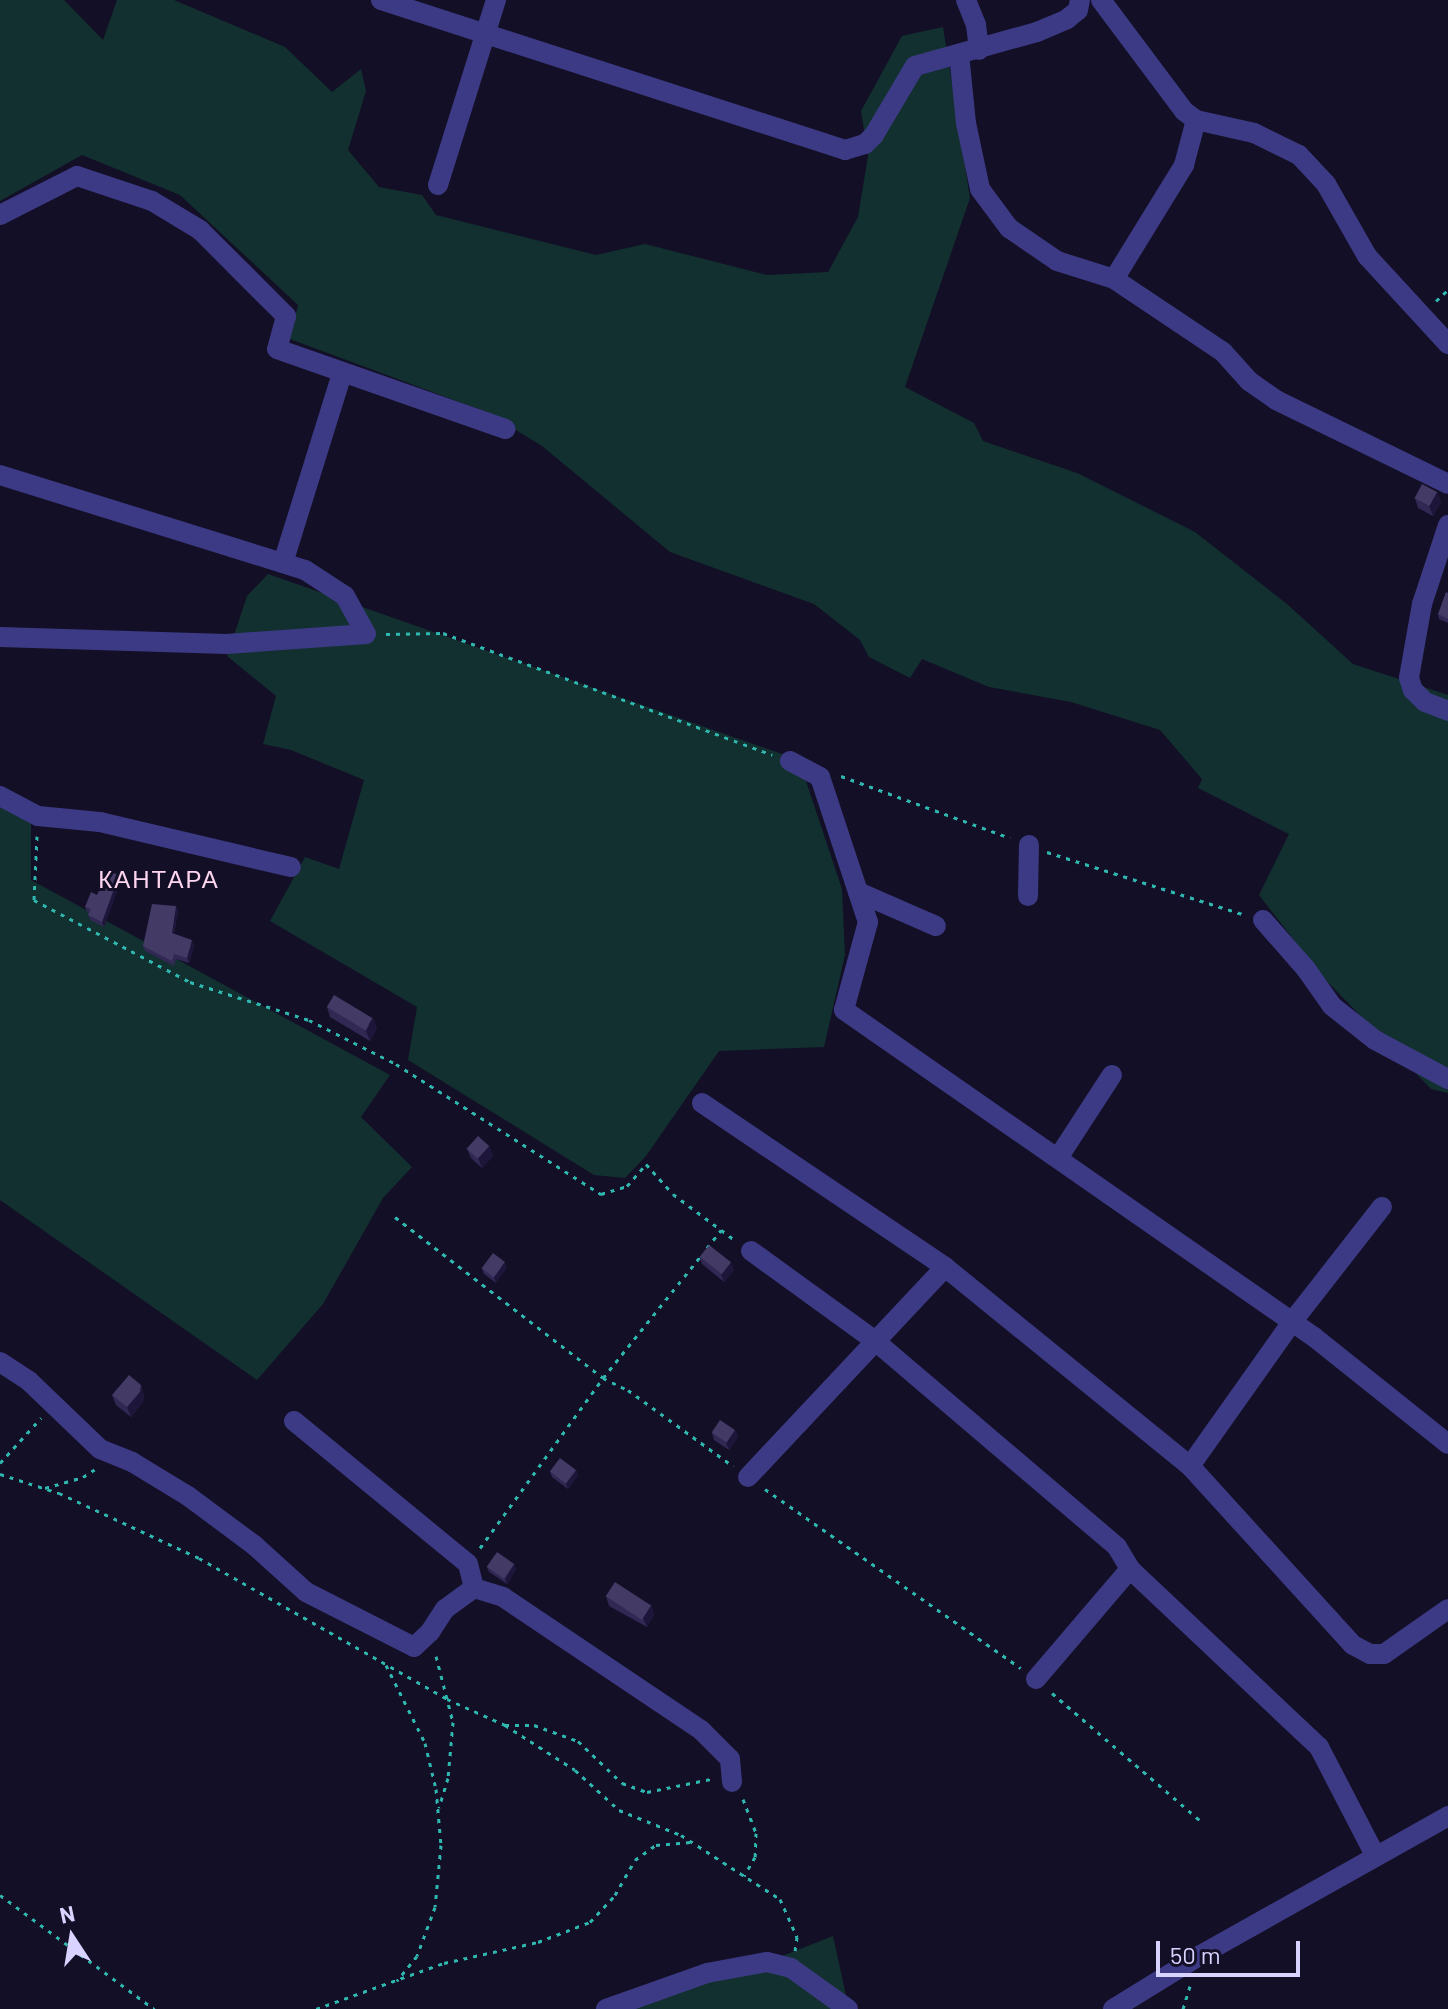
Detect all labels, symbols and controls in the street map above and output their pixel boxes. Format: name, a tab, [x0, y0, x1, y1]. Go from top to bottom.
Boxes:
district label: КАНТАРА	[98, 865, 220, 893]
north arrow	[32, 1897, 112, 1977]
text: N	[57, 1899, 77, 1928]
scale bar	[1160, 1925, 1304, 1975]
text: 50 m	[1170, 1940, 1221, 1969]

